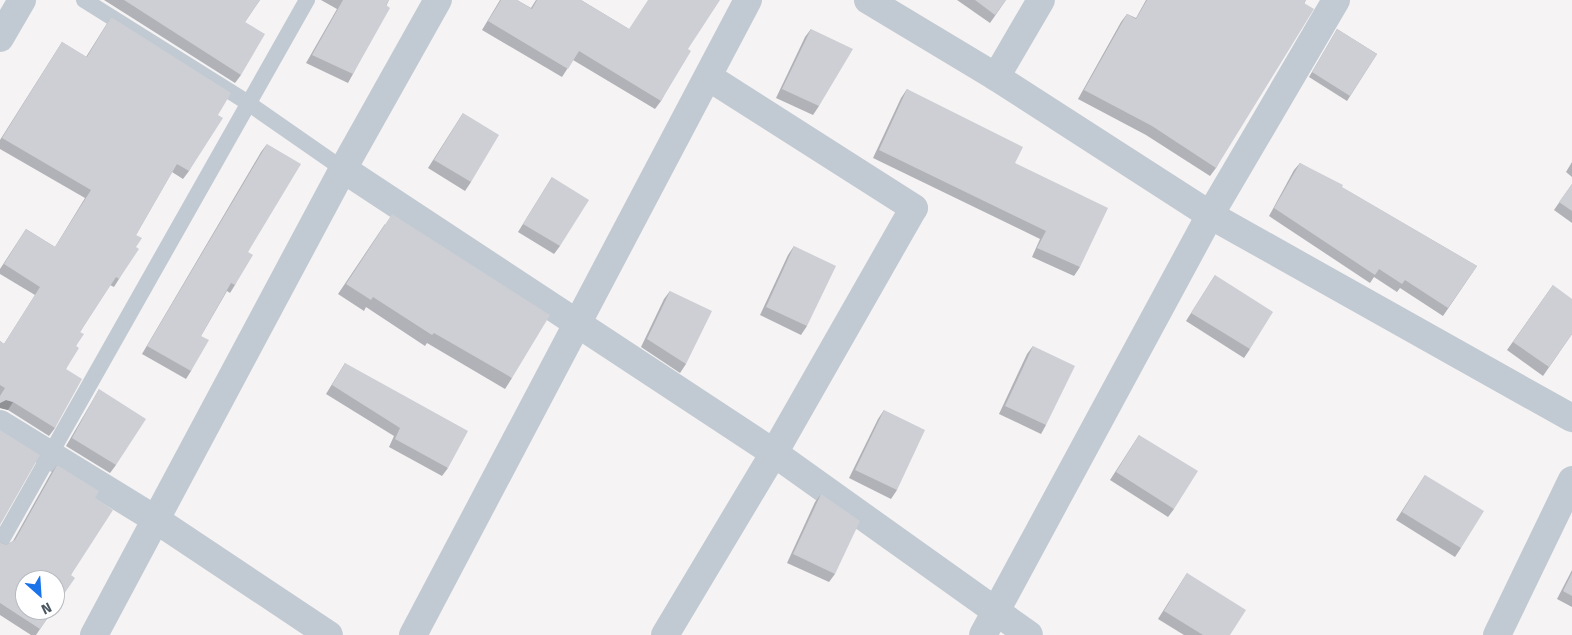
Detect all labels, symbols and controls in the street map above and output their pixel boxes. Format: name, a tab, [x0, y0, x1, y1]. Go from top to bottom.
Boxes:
north arrow	[15, 570, 65, 620]
text: N	[38, 598, 54, 618]

